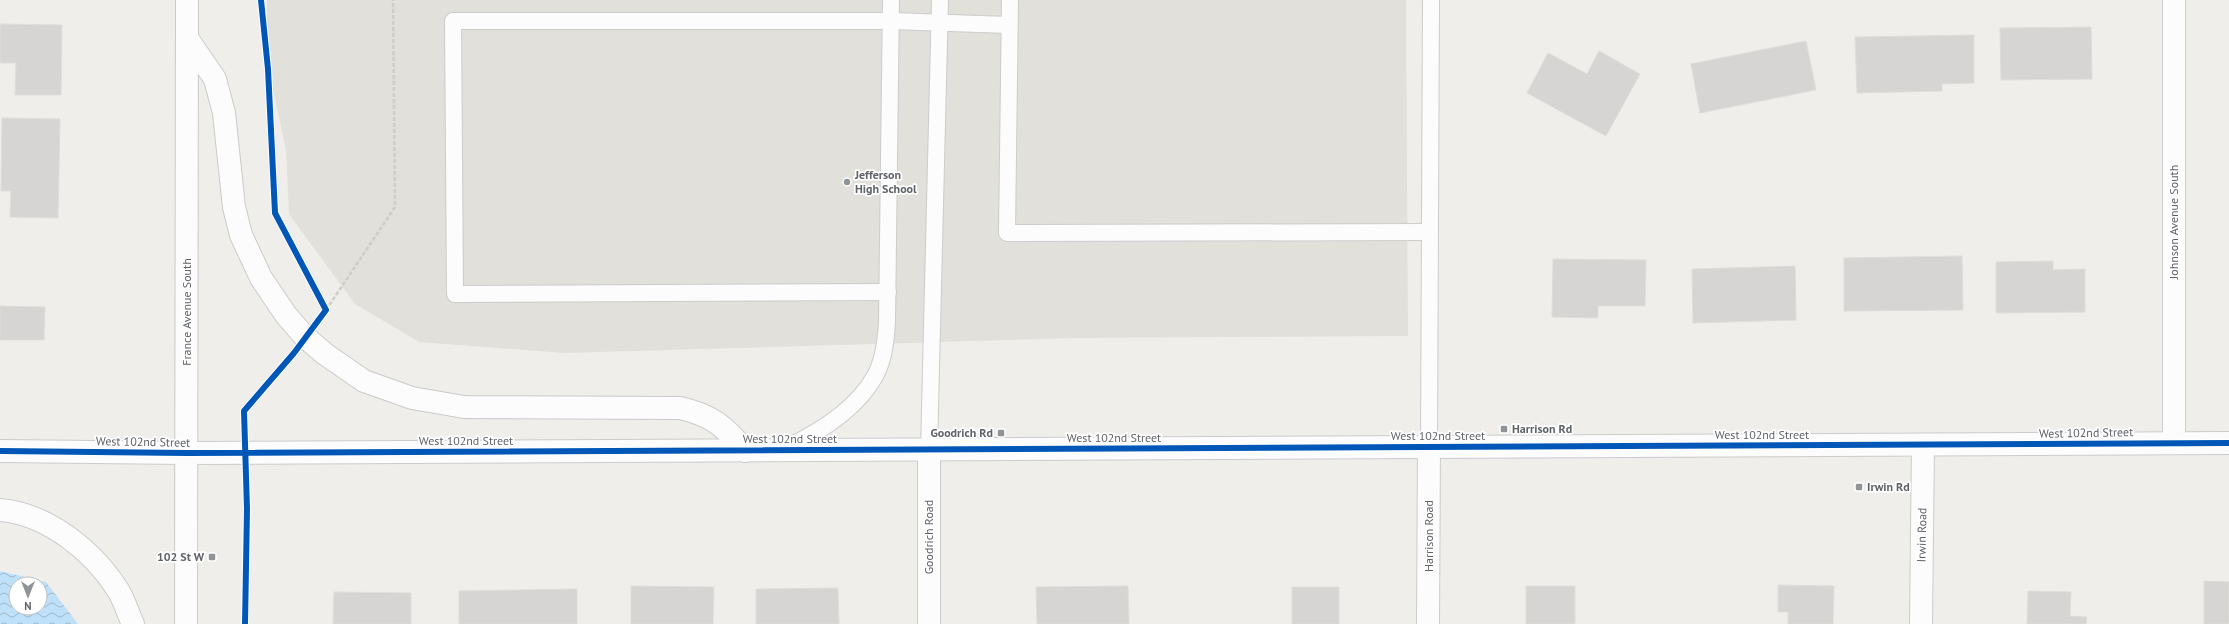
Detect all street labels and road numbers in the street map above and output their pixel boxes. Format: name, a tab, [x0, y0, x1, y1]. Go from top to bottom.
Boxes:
street label: Johnson Avenue South	[2166, 165, 2181, 280]
street label: France Avenue South	[179, 258, 194, 366]
street label: West 102nd Street	[2039, 424, 2133, 441]
street label: West 102nd Street	[1715, 427, 1809, 442]
street label: West 102nd Street	[1391, 428, 1485, 443]
street label: West 102nd Street	[1067, 430, 1161, 445]
street label: West 102nd Street	[743, 431, 837, 446]
street label: West 102nd Street	[96, 433, 190, 450]
street label: West 102nd Street	[419, 433, 513, 448]
street label: Goodrich Road	[921, 500, 936, 574]
street label: Harrison Road	[1421, 500, 1436, 572]
street label: Irwin Road	[1914, 507, 1929, 563]

